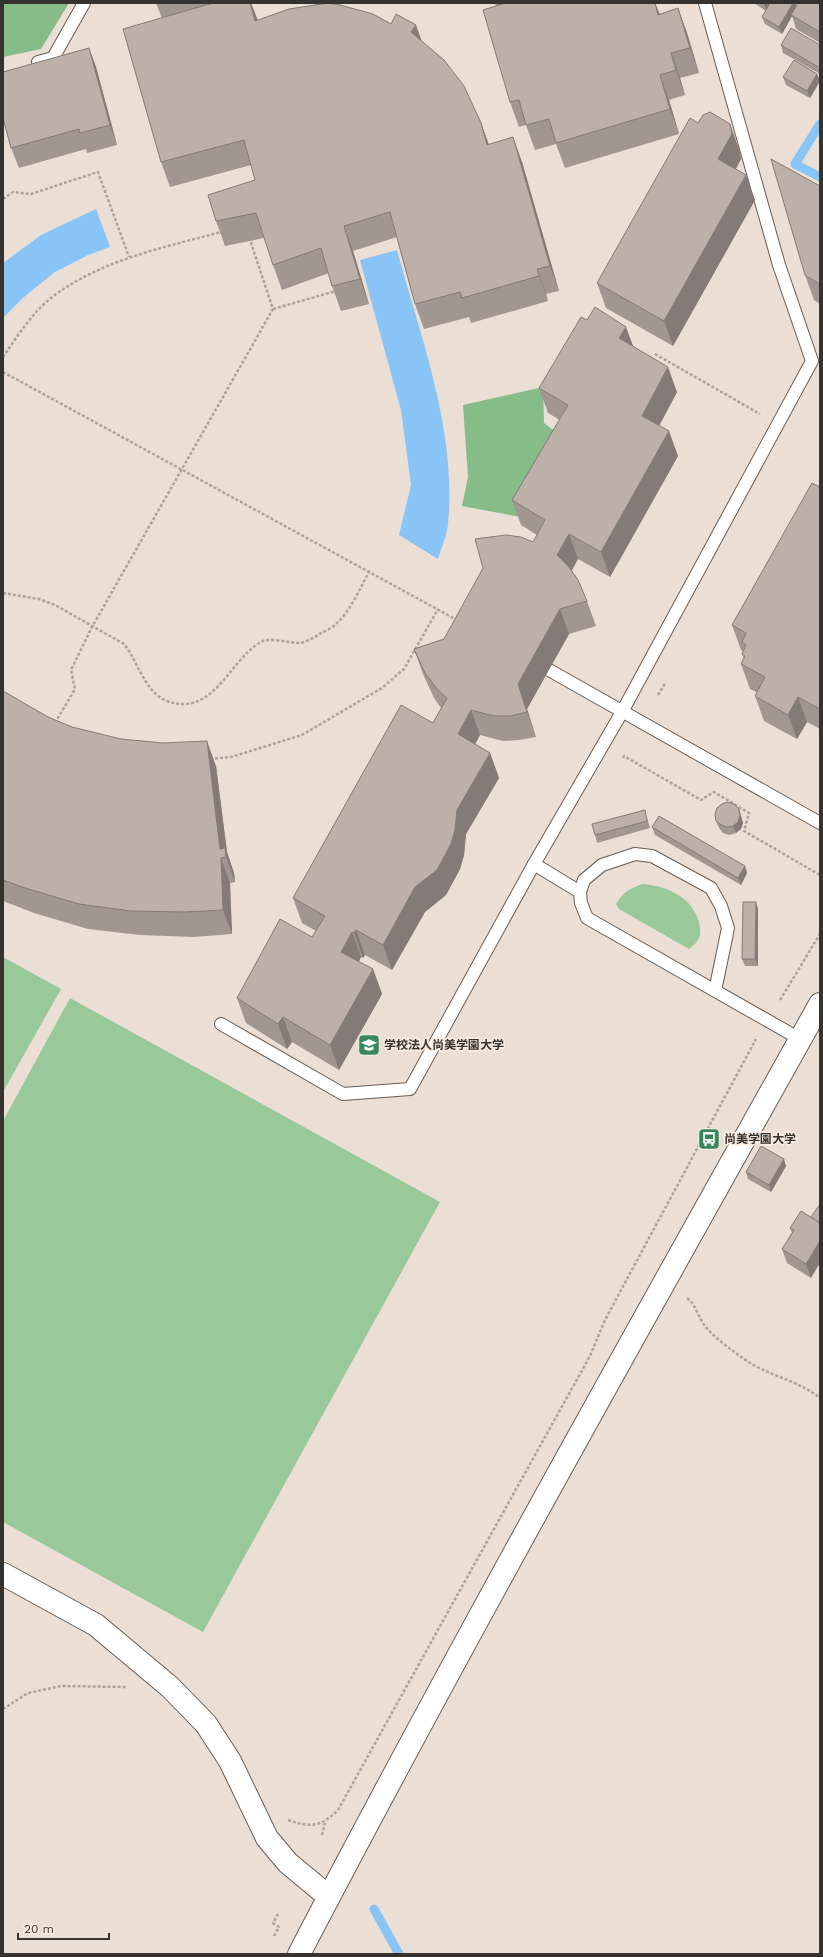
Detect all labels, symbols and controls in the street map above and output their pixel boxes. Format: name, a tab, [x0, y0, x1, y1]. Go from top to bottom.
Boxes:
school or university icon: 学校法人尚美学園大学	[356, 1032, 382, 1058]
place label: 学校法人尚美学園大学	[384, 1038, 504, 1052]
bus stop icon: 尚美学園大学	[696, 1126, 722, 1152]
place label: 尚美学園大学	[724, 1132, 796, 1146]
scale bar	[18, 1915, 109, 1941]
text: 20 m	[24, 1922, 54, 1936]

